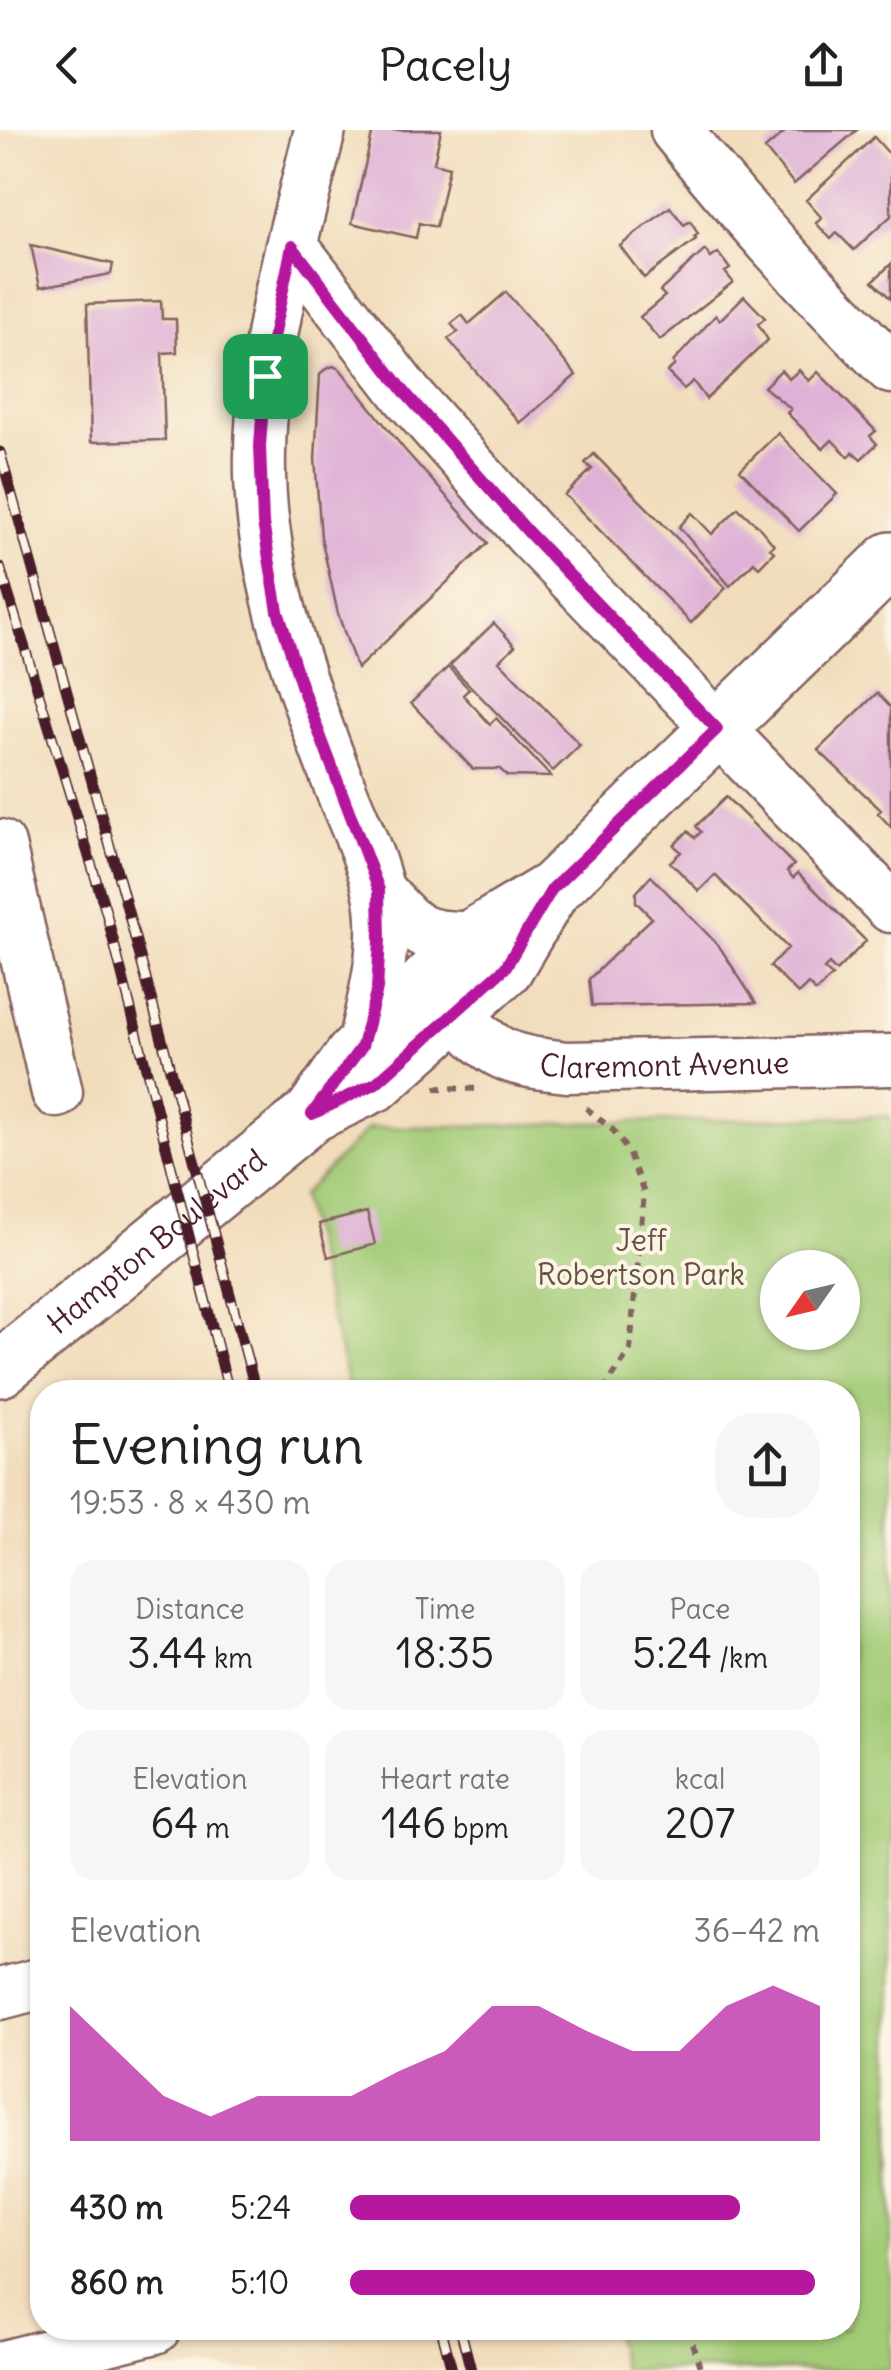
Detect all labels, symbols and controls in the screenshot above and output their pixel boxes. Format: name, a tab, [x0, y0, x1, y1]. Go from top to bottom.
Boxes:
text: Pacely	[379, 37, 512, 93]
icon: back	[40, 38, 95, 93]
icon: share	[796, 38, 851, 93]
pin	[223, 334, 308, 419]
icon: arrive	[238, 349, 293, 404]
street label: Claremont Avenue	[538, 1043, 789, 1086]
street label: Hampton Boulevard	[39, 1141, 274, 1342]
park label: Jeff Robertson Park	[537, 1221, 745, 1293]
north arrow	[760, 1250, 860, 1350]
map controls	[760, 1250, 860, 1350]
text: Evening run	[70, 1410, 364, 1479]
button: share	[715, 1413, 820, 1518]
text: 19:53 · 8 × 430 m	[70, 1482, 310, 1523]
text: Distance	[135, 1591, 245, 1627]
text: Time	[415, 1591, 475, 1627]
text: Pace	[670, 1591, 730, 1627]
text: 3.44	[127, 1627, 207, 1679]
text: 18:35	[396, 1627, 494, 1679]
text: 5:24	[632, 1627, 712, 1679]
text: km	[207, 1640, 253, 1676]
text: /km	[712, 1640, 768, 1676]
text: Elevation	[133, 1761, 247, 1797]
text: Heart rate	[380, 1761, 510, 1797]
text: kcal	[675, 1761, 725, 1797]
text: 64	[150, 1797, 199, 1849]
text: 146	[381, 1797, 446, 1849]
text: 207	[665, 1797, 735, 1849]
text: m	[199, 1810, 230, 1846]
text: bpm	[446, 1810, 509, 1846]
text: Elevation	[70, 1910, 201, 1951]
text: 36–42 m	[693, 1910, 820, 1951]
text: 430 m	[70, 2187, 163, 2228]
text: 5:24	[230, 2187, 291, 2228]
text: 860 m	[70, 2262, 164, 2303]
text: 5:10	[230, 2262, 289, 2303]

